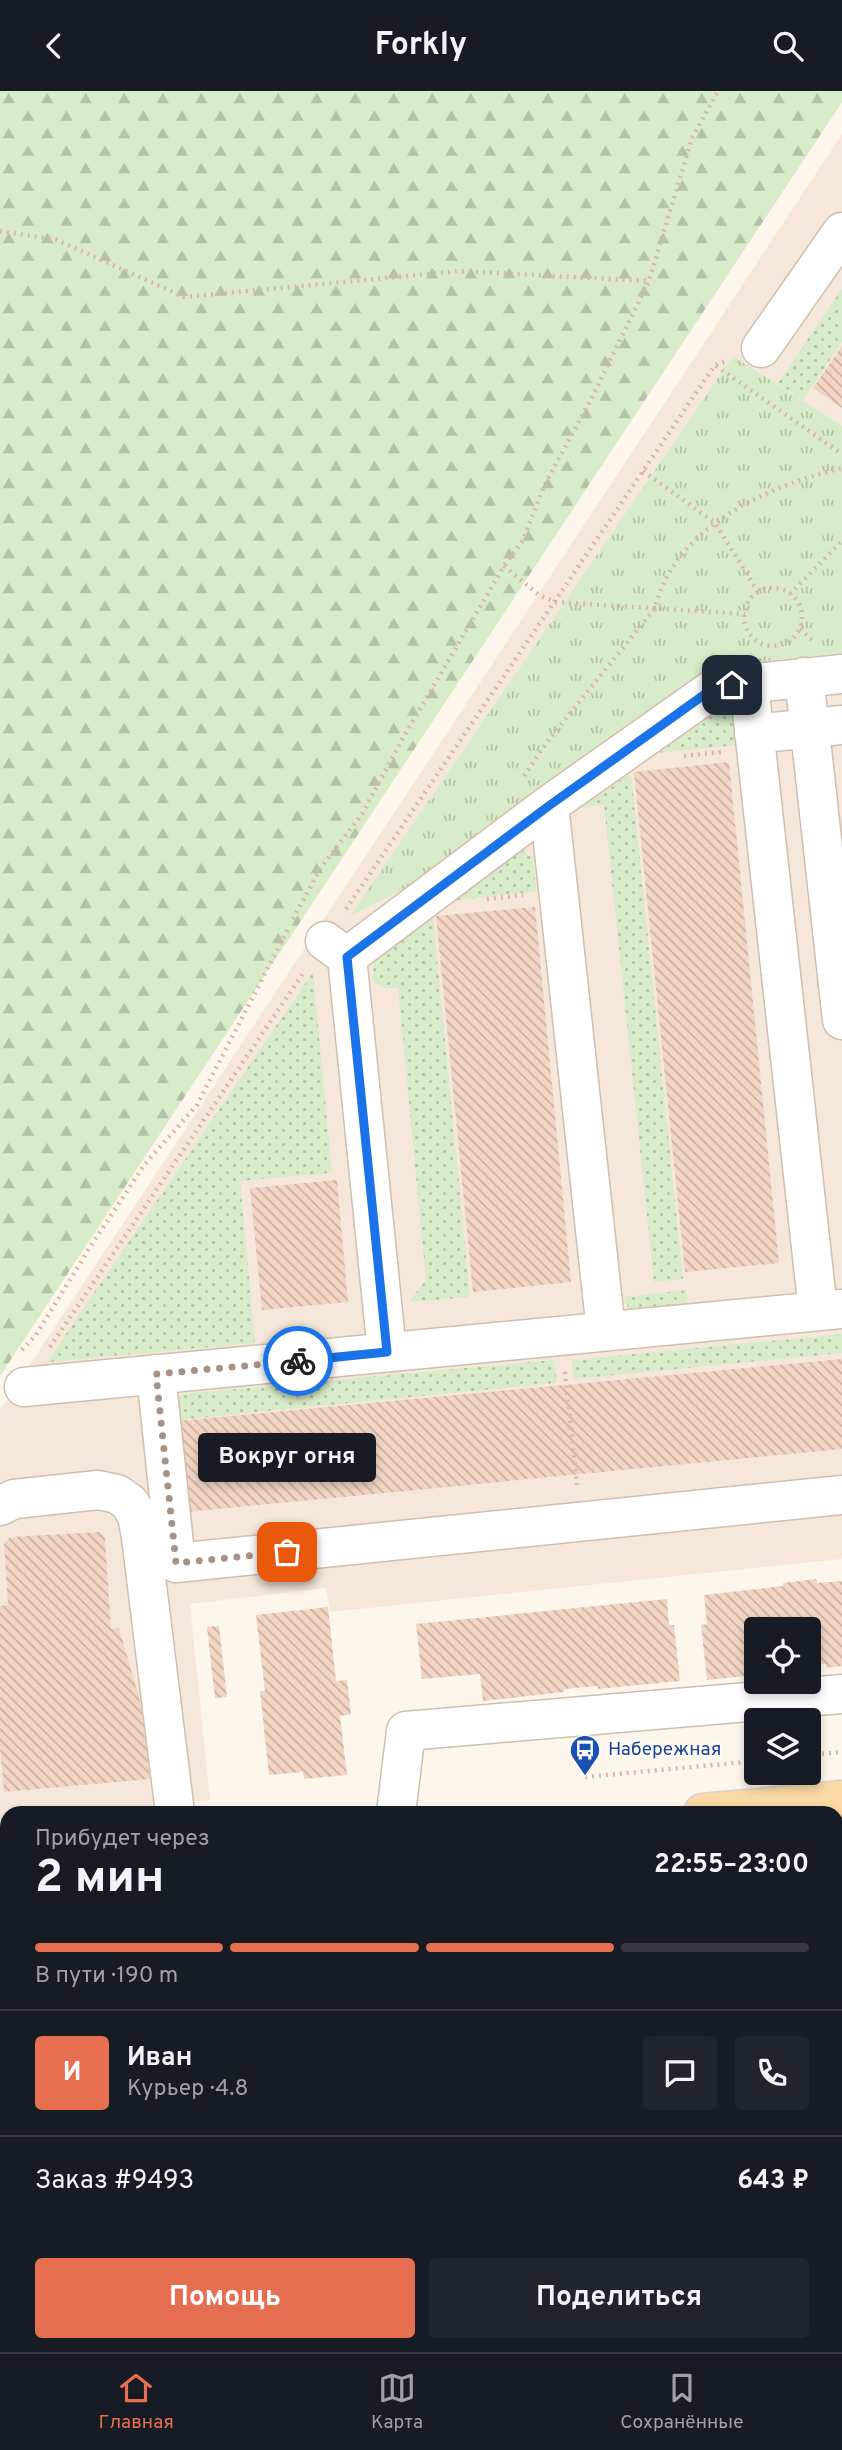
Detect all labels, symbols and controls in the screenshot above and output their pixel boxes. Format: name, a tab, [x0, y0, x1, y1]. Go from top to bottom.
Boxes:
text: Forkly	[375, 26, 467, 66]
icon: back	[35, 27, 73, 65]
icon: search	[769, 27, 807, 65]
pin	[702, 655, 762, 715]
icon: home	[713, 666, 751, 704]
courier	[263, 1326, 333, 1396]
icon: bike	[279, 1342, 317, 1380]
callout: Вокруг огня	[198, 1433, 376, 1482]
text: Вокруг огня	[218, 1443, 356, 1472]
pin	[257, 1522, 317, 1582]
icon: bag	[268, 1533, 306, 1571]
map controls	[744, 1617, 821, 1785]
button: locate	[744, 1617, 821, 1694]
button: layers	[744, 1708, 821, 1785]
bus stop icon: Набережная	[568, 1733, 602, 1777]
place label: Набережная	[608, 1738, 721, 1762]
text: Прибудет через	[35, 1825, 210, 1854]
text: 22:55–23:00	[654, 1849, 809, 1882]
text: 2 мин	[35, 1850, 164, 1909]
text: В пути · 190 m	[35, 1962, 178, 1991]
button: chat	[643, 2036, 717, 2110]
button: phone	[735, 2036, 809, 2110]
text: Иван	[127, 2042, 192, 2075]
text: И	[63, 2057, 81, 2090]
text: Курьер · 4.8	[127, 2075, 249, 2104]
text: Заказ #9493	[35, 2165, 194, 2198]
text: 643 ₽	[737, 2165, 809, 2198]
button: Помощь	[35, 2258, 415, 2338]
button: Поделиться	[429, 2258, 809, 2338]
tab: Главная	[99, 2369, 174, 2435]
tab: Карта	[371, 2369, 423, 2435]
tab: Сохранённые	[620, 2369, 743, 2435]

